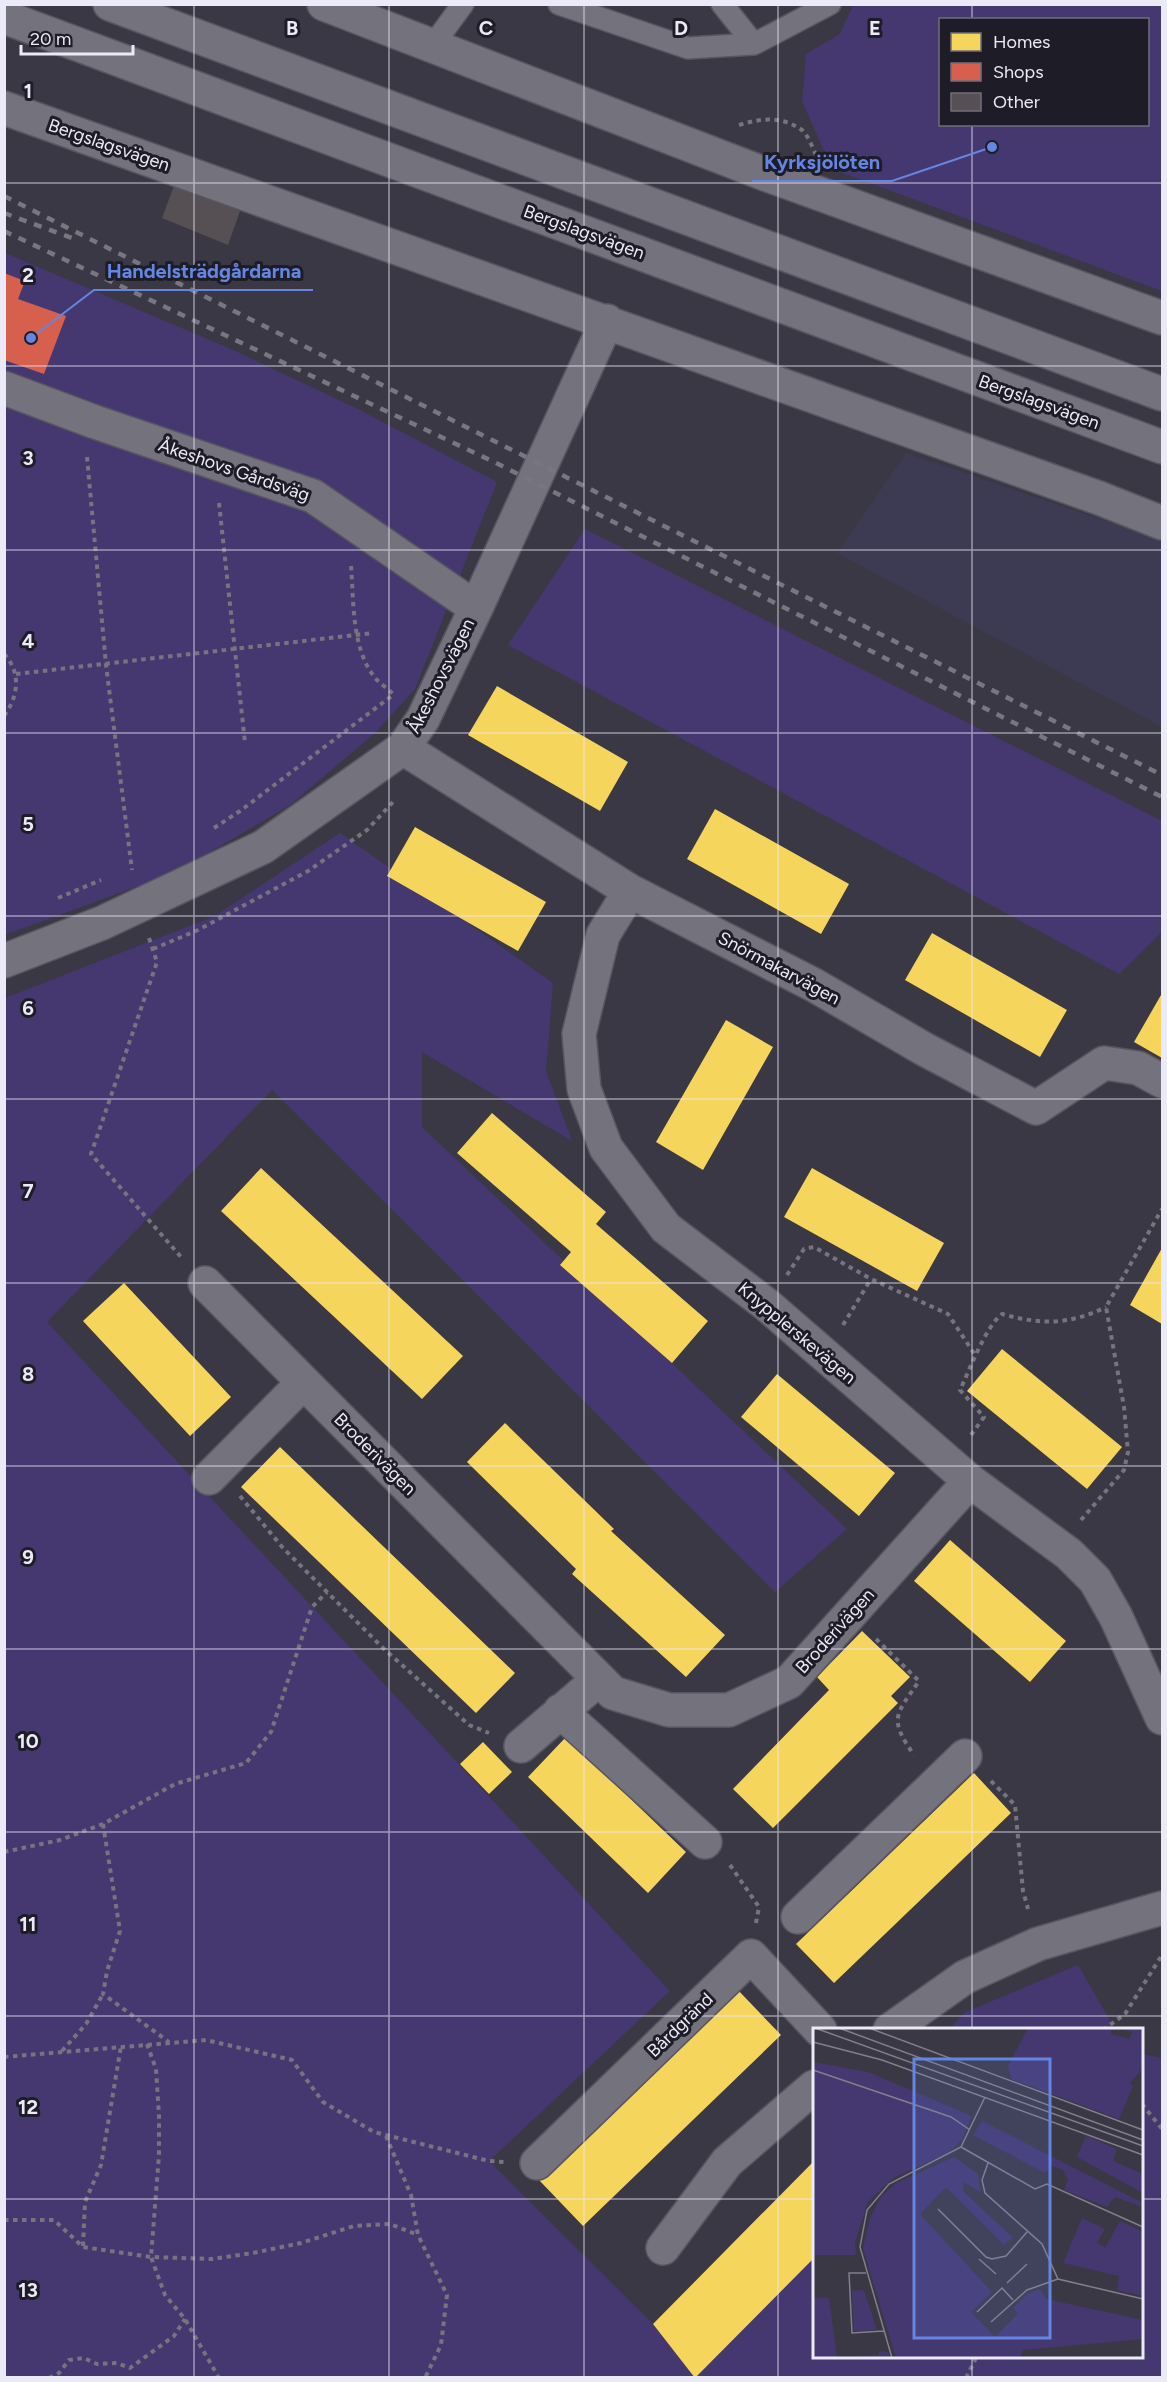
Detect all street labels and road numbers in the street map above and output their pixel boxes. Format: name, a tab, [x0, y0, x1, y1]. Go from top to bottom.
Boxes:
street label: Bergslagsvägen	[45, 114, 173, 176]
street label: Bergslagsvägen	[521, 200, 647, 264]
street label: Bergslagsvägen	[976, 370, 1102, 434]
street label: Åkeshovs Gårdsväg	[156, 434, 312, 506]
street label: Åkeshovsvägen	[403, 615, 479, 737]
street label: Snörmakarvägen	[714, 927, 844, 1009]
street label: Knypplerskevägen	[734, 1277, 860, 1389]
street label: Broderivägen	[329, 1408, 421, 1500]
street label: Broderivägen	[791, 1584, 879, 1678]
street label: Bårdgränd	[642, 1988, 718, 2062]

